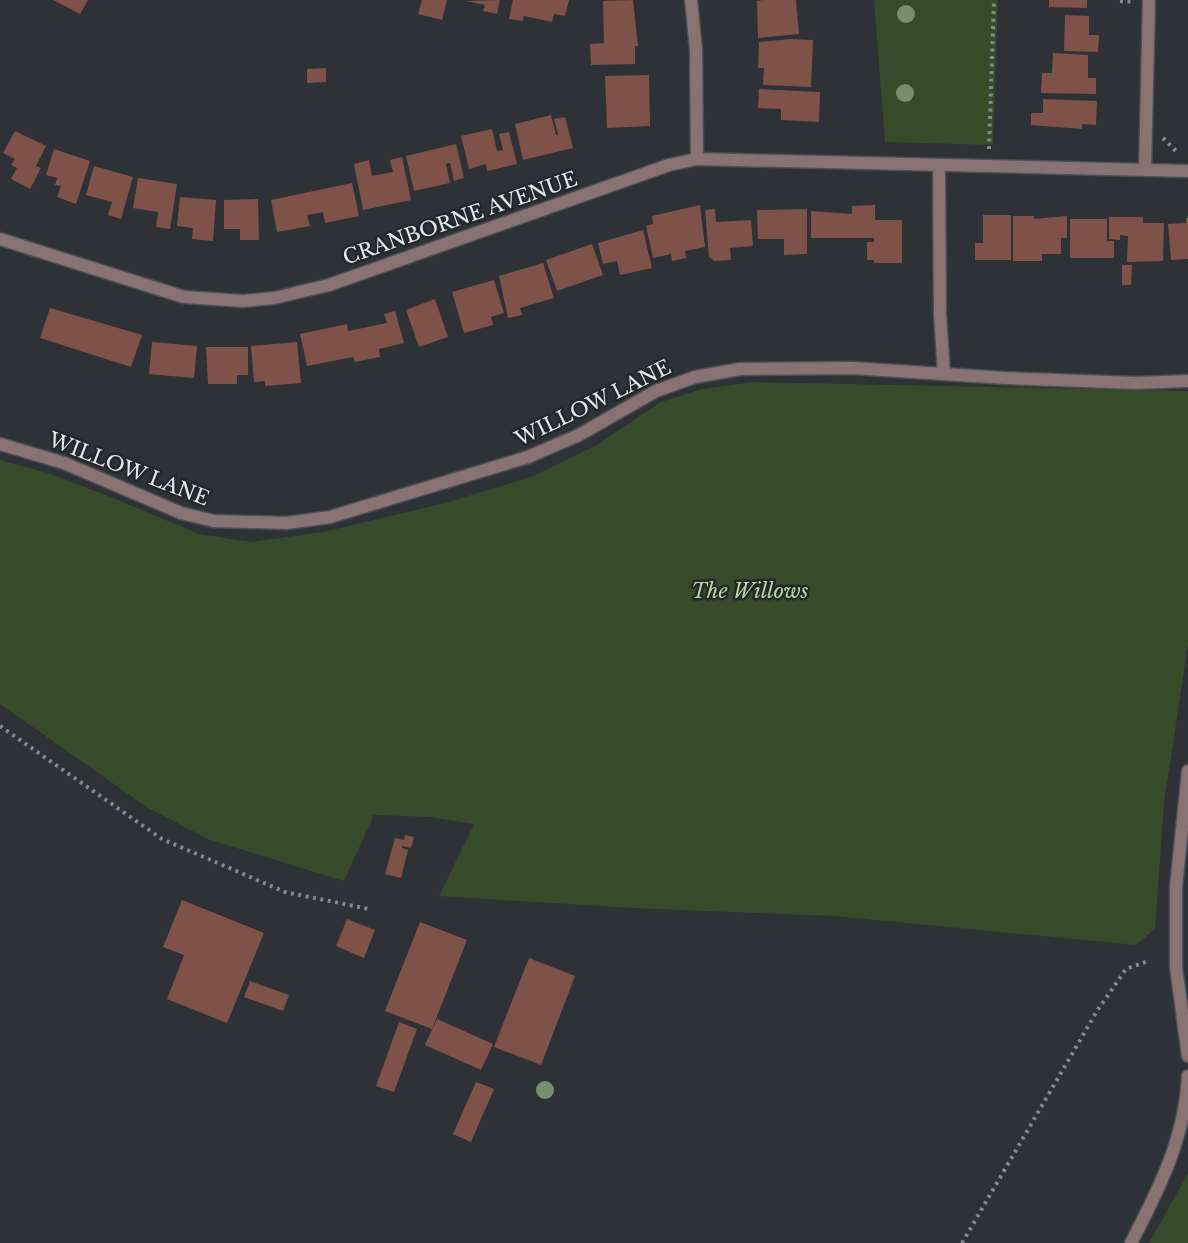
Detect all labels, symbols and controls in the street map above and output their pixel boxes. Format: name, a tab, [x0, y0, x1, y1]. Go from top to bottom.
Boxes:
street label: CRANBORNE AVENUE	[340, 167, 580, 269]
street label: WILLOW LANE	[510, 355, 675, 452]
street label: WILLOW LANE	[44, 427, 213, 511]
park label: The Willows	[692, 579, 809, 603]

